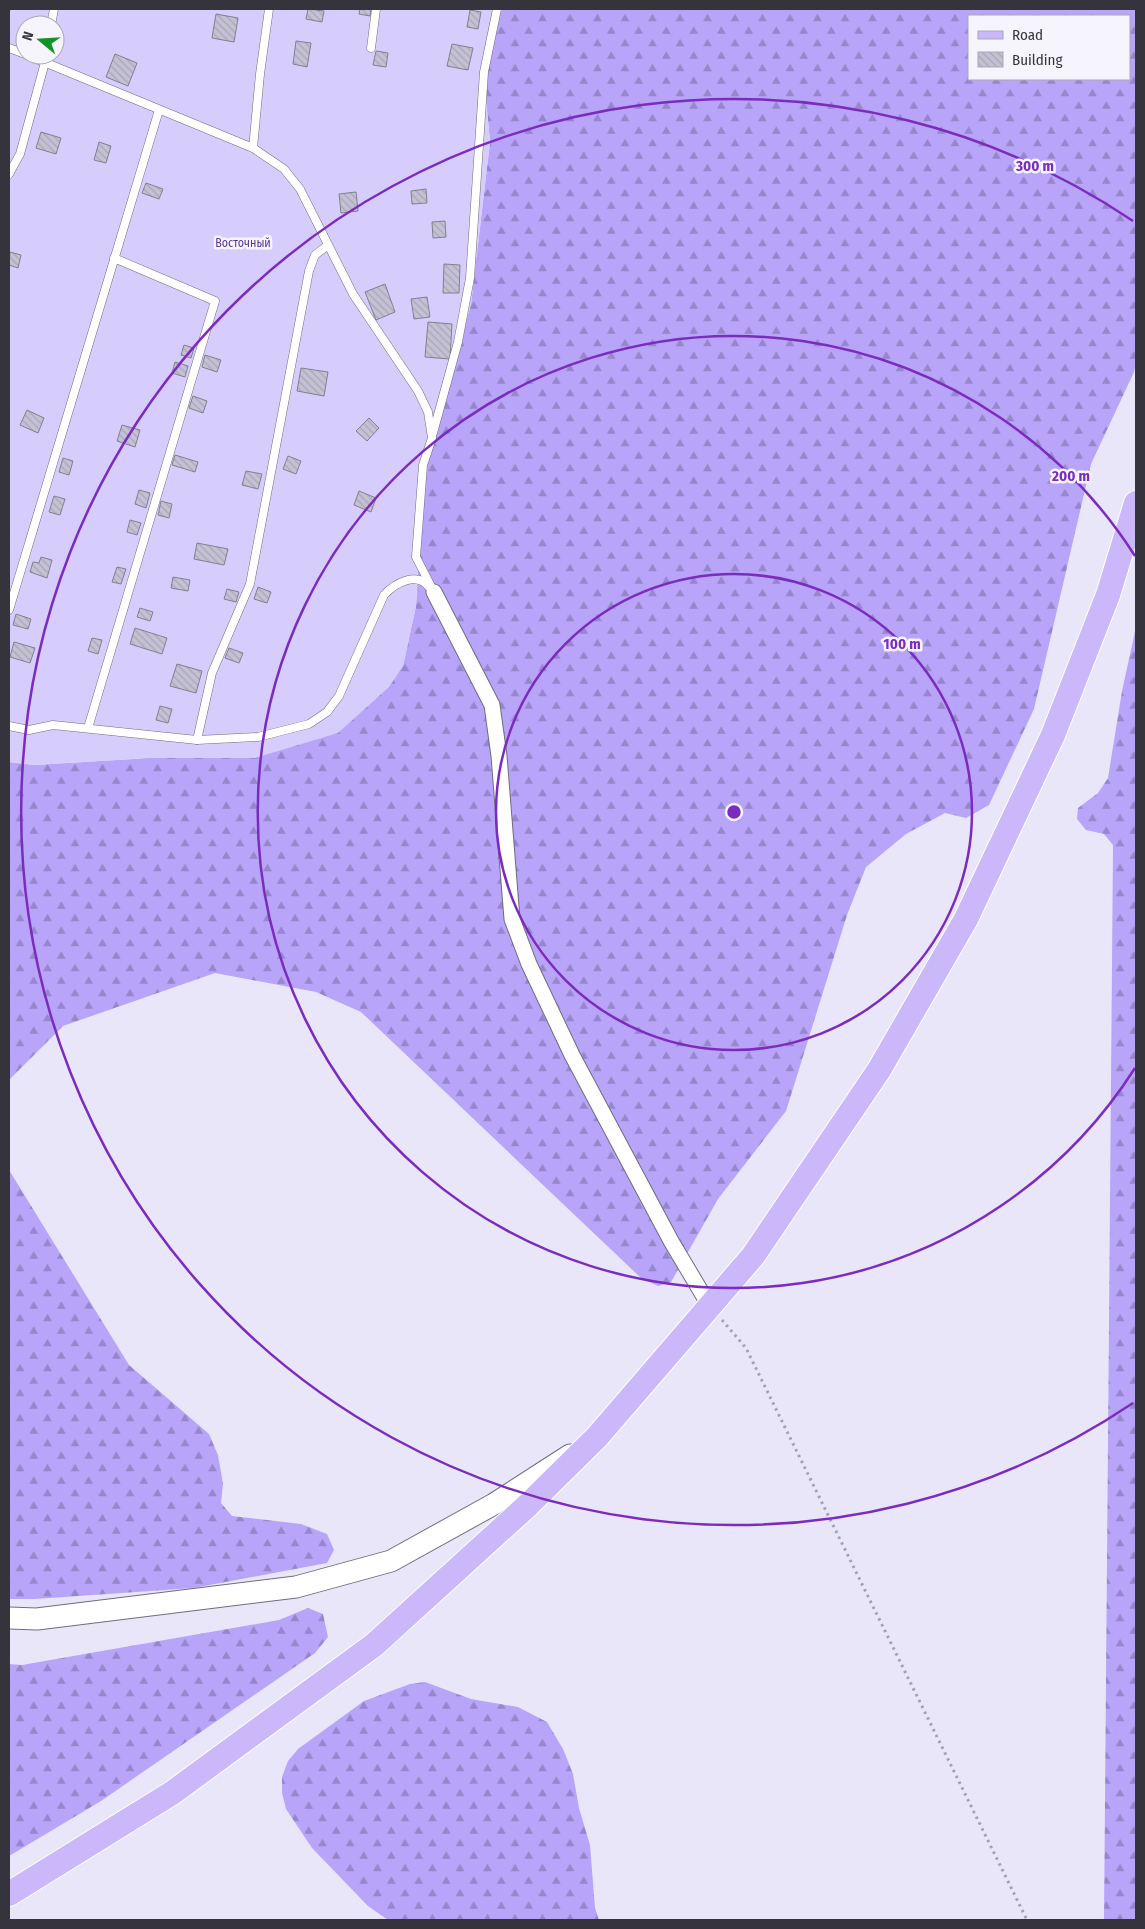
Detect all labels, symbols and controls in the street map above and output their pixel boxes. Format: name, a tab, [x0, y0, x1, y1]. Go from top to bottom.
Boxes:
north arrow	[15, 15, 65, 65]
legend	[968, 15, 1130, 80]
text: Road	[1012, 26, 1043, 44]
text: N	[19, 30, 37, 43]
text: Building	[1012, 51, 1063, 69]
text: 300 m	[1015, 157, 1054, 175]
park label: Восточный	[215, 236, 271, 250]
text: 200 m	[1051, 467, 1090, 485]
text: 100 m	[883, 635, 921, 653]
centre of rings	[725, 803, 743, 821]

